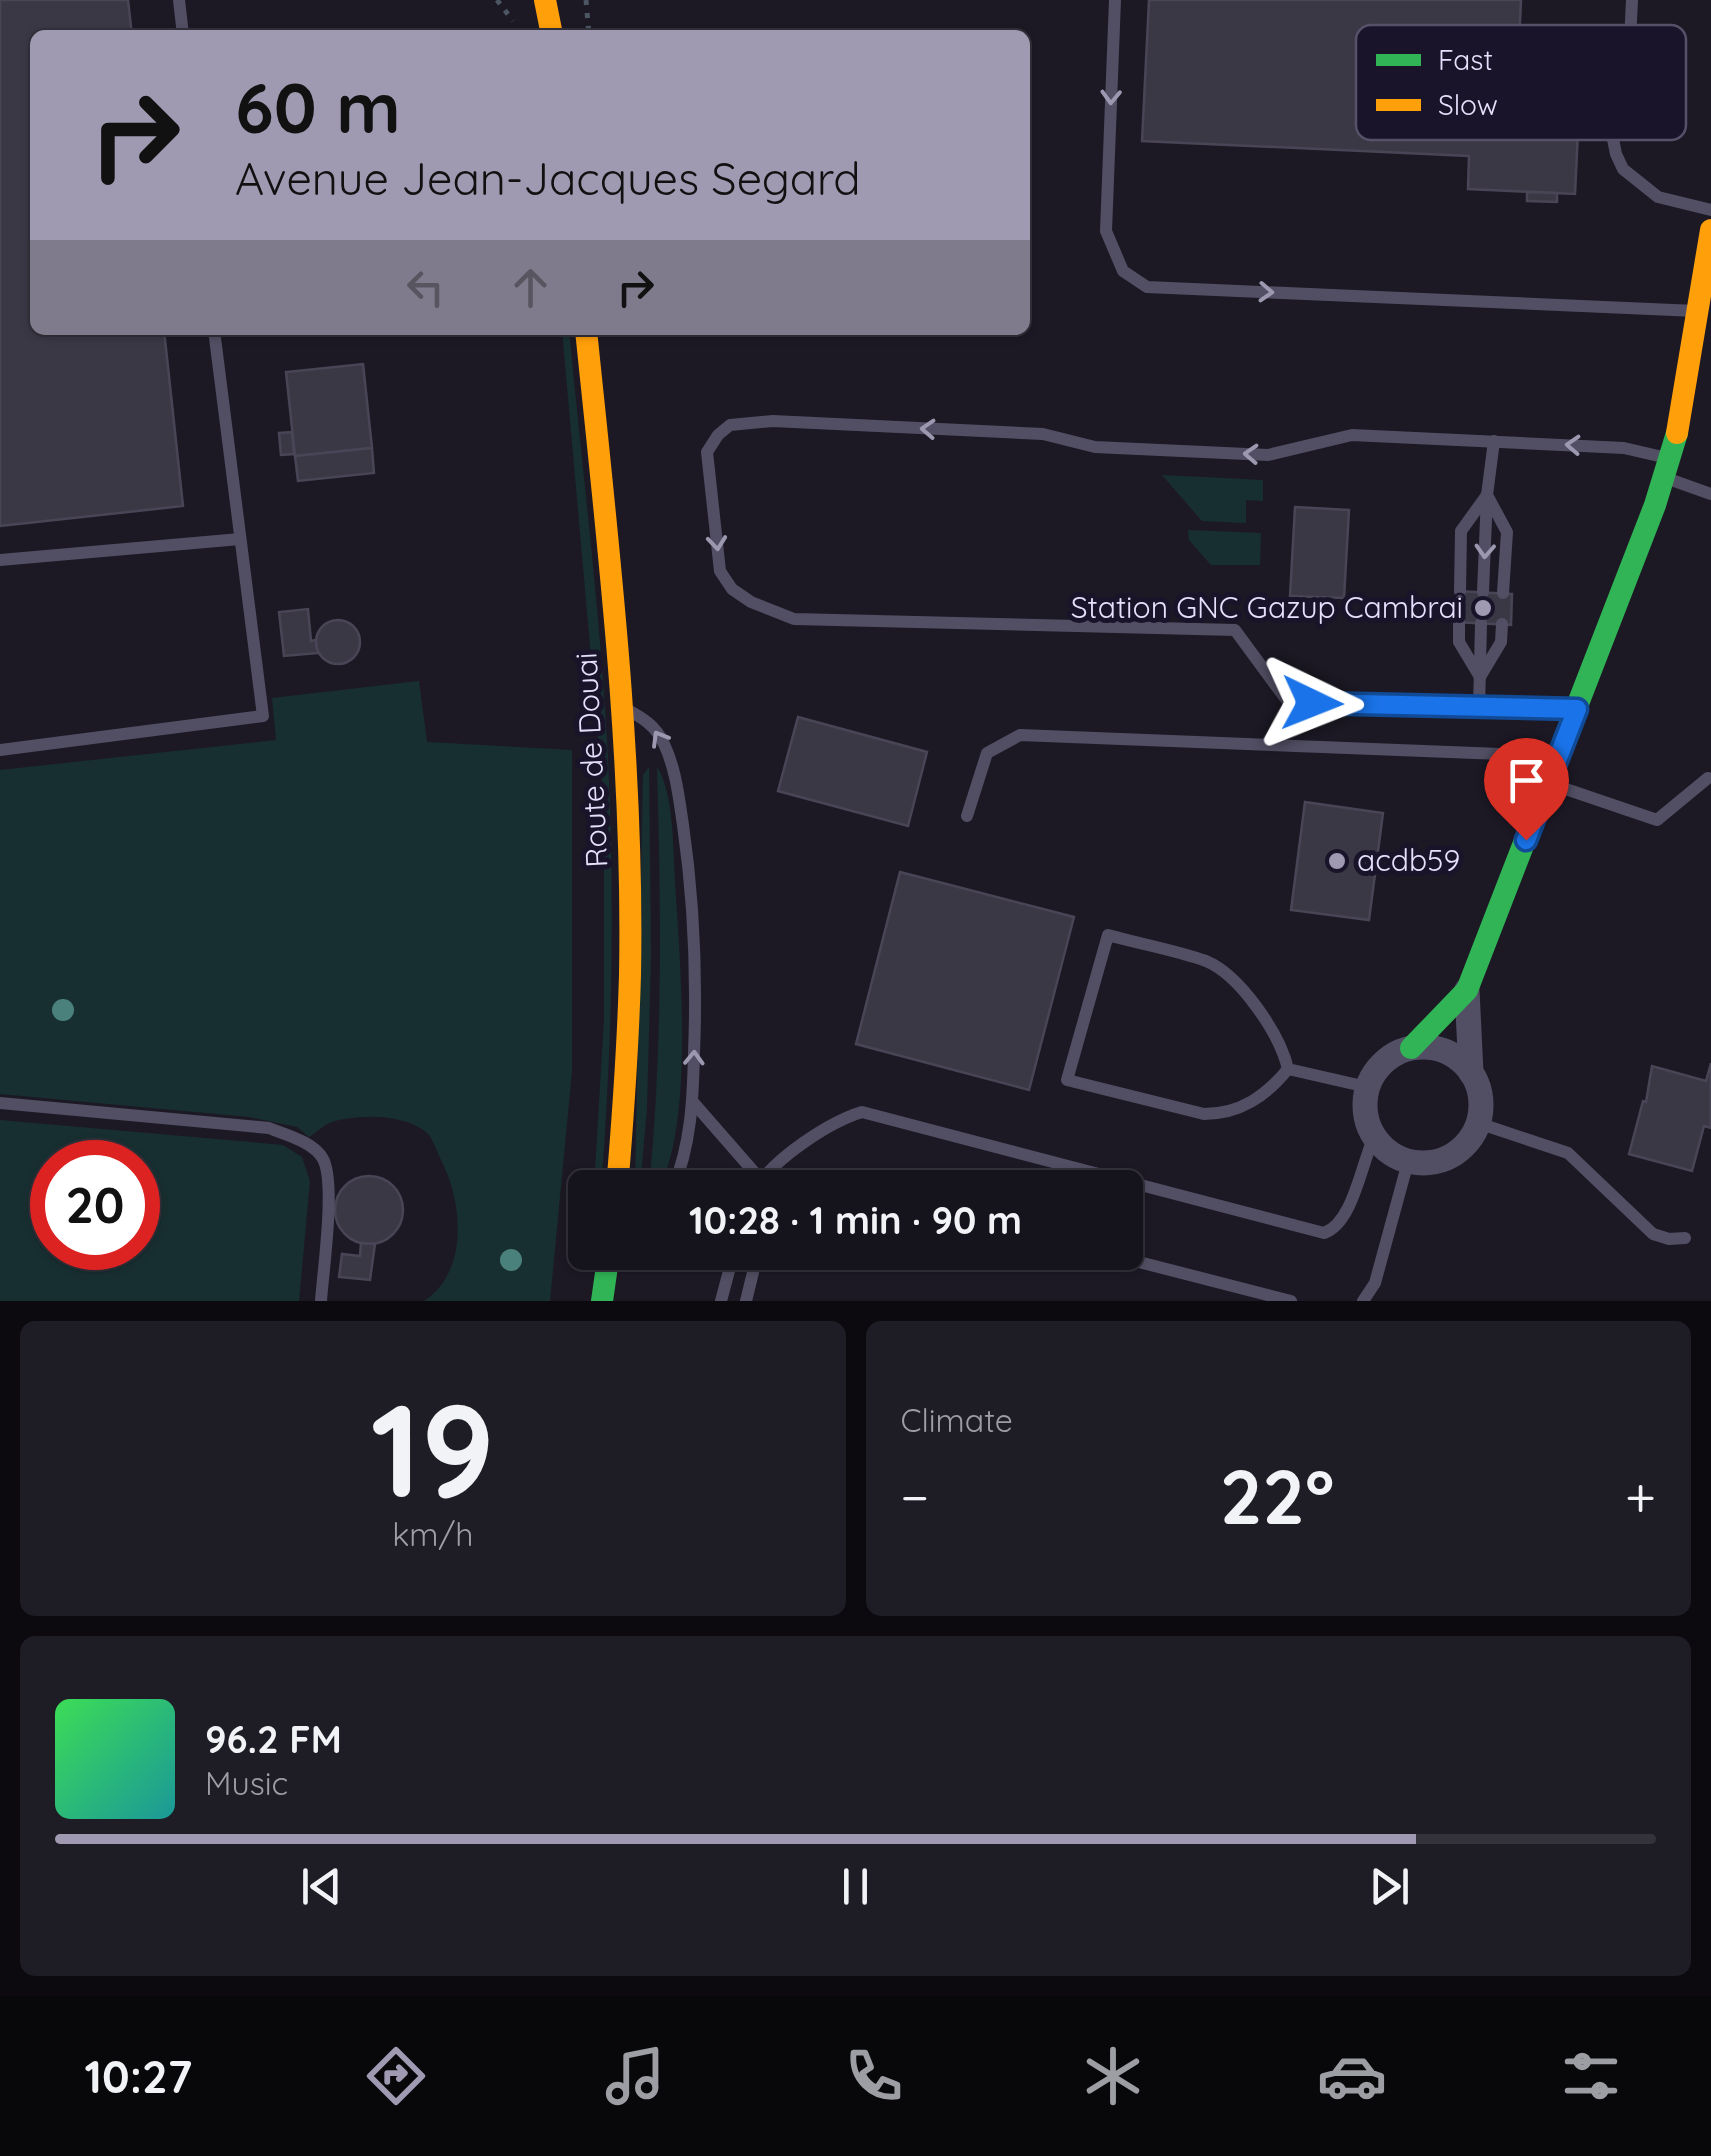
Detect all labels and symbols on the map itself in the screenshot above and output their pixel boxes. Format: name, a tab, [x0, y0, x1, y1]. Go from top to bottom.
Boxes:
legend	[1356, 25, 1686, 140]
text: Fast	[1438, 42, 1493, 77]
text: Slow	[1438, 87, 1498, 122]
one-way arrow	[1101, 90, 1122, 106]
one-way arrow	[1258, 281, 1274, 302]
one-way arrow	[919, 418, 935, 439]
one-way arrow	[1565, 435, 1581, 456]
one-way arrow	[1243, 444, 1259, 465]
one-way arrow	[706, 535, 727, 551]
one-way arrow	[1474, 544, 1495, 560]
place label: Station GNC Gazup Cambrai	[1071, 588, 1463, 626]
marker: Station GNC Gazup Cambrai	[1472, 597, 1494, 619]
position arrow	[1260, 651, 1364, 755]
street label: Route de Douai	[566, 652, 616, 869]
one-way arrow	[651, 731, 671, 749]
pin	[1484, 738, 1569, 841]
place label: acdb59	[1357, 841, 1460, 879]
marker: acdb59	[1326, 850, 1348, 872]
one-way arrow	[683, 1049, 704, 1065]
speed limit sign: 20	[30, 1140, 160, 1270]

